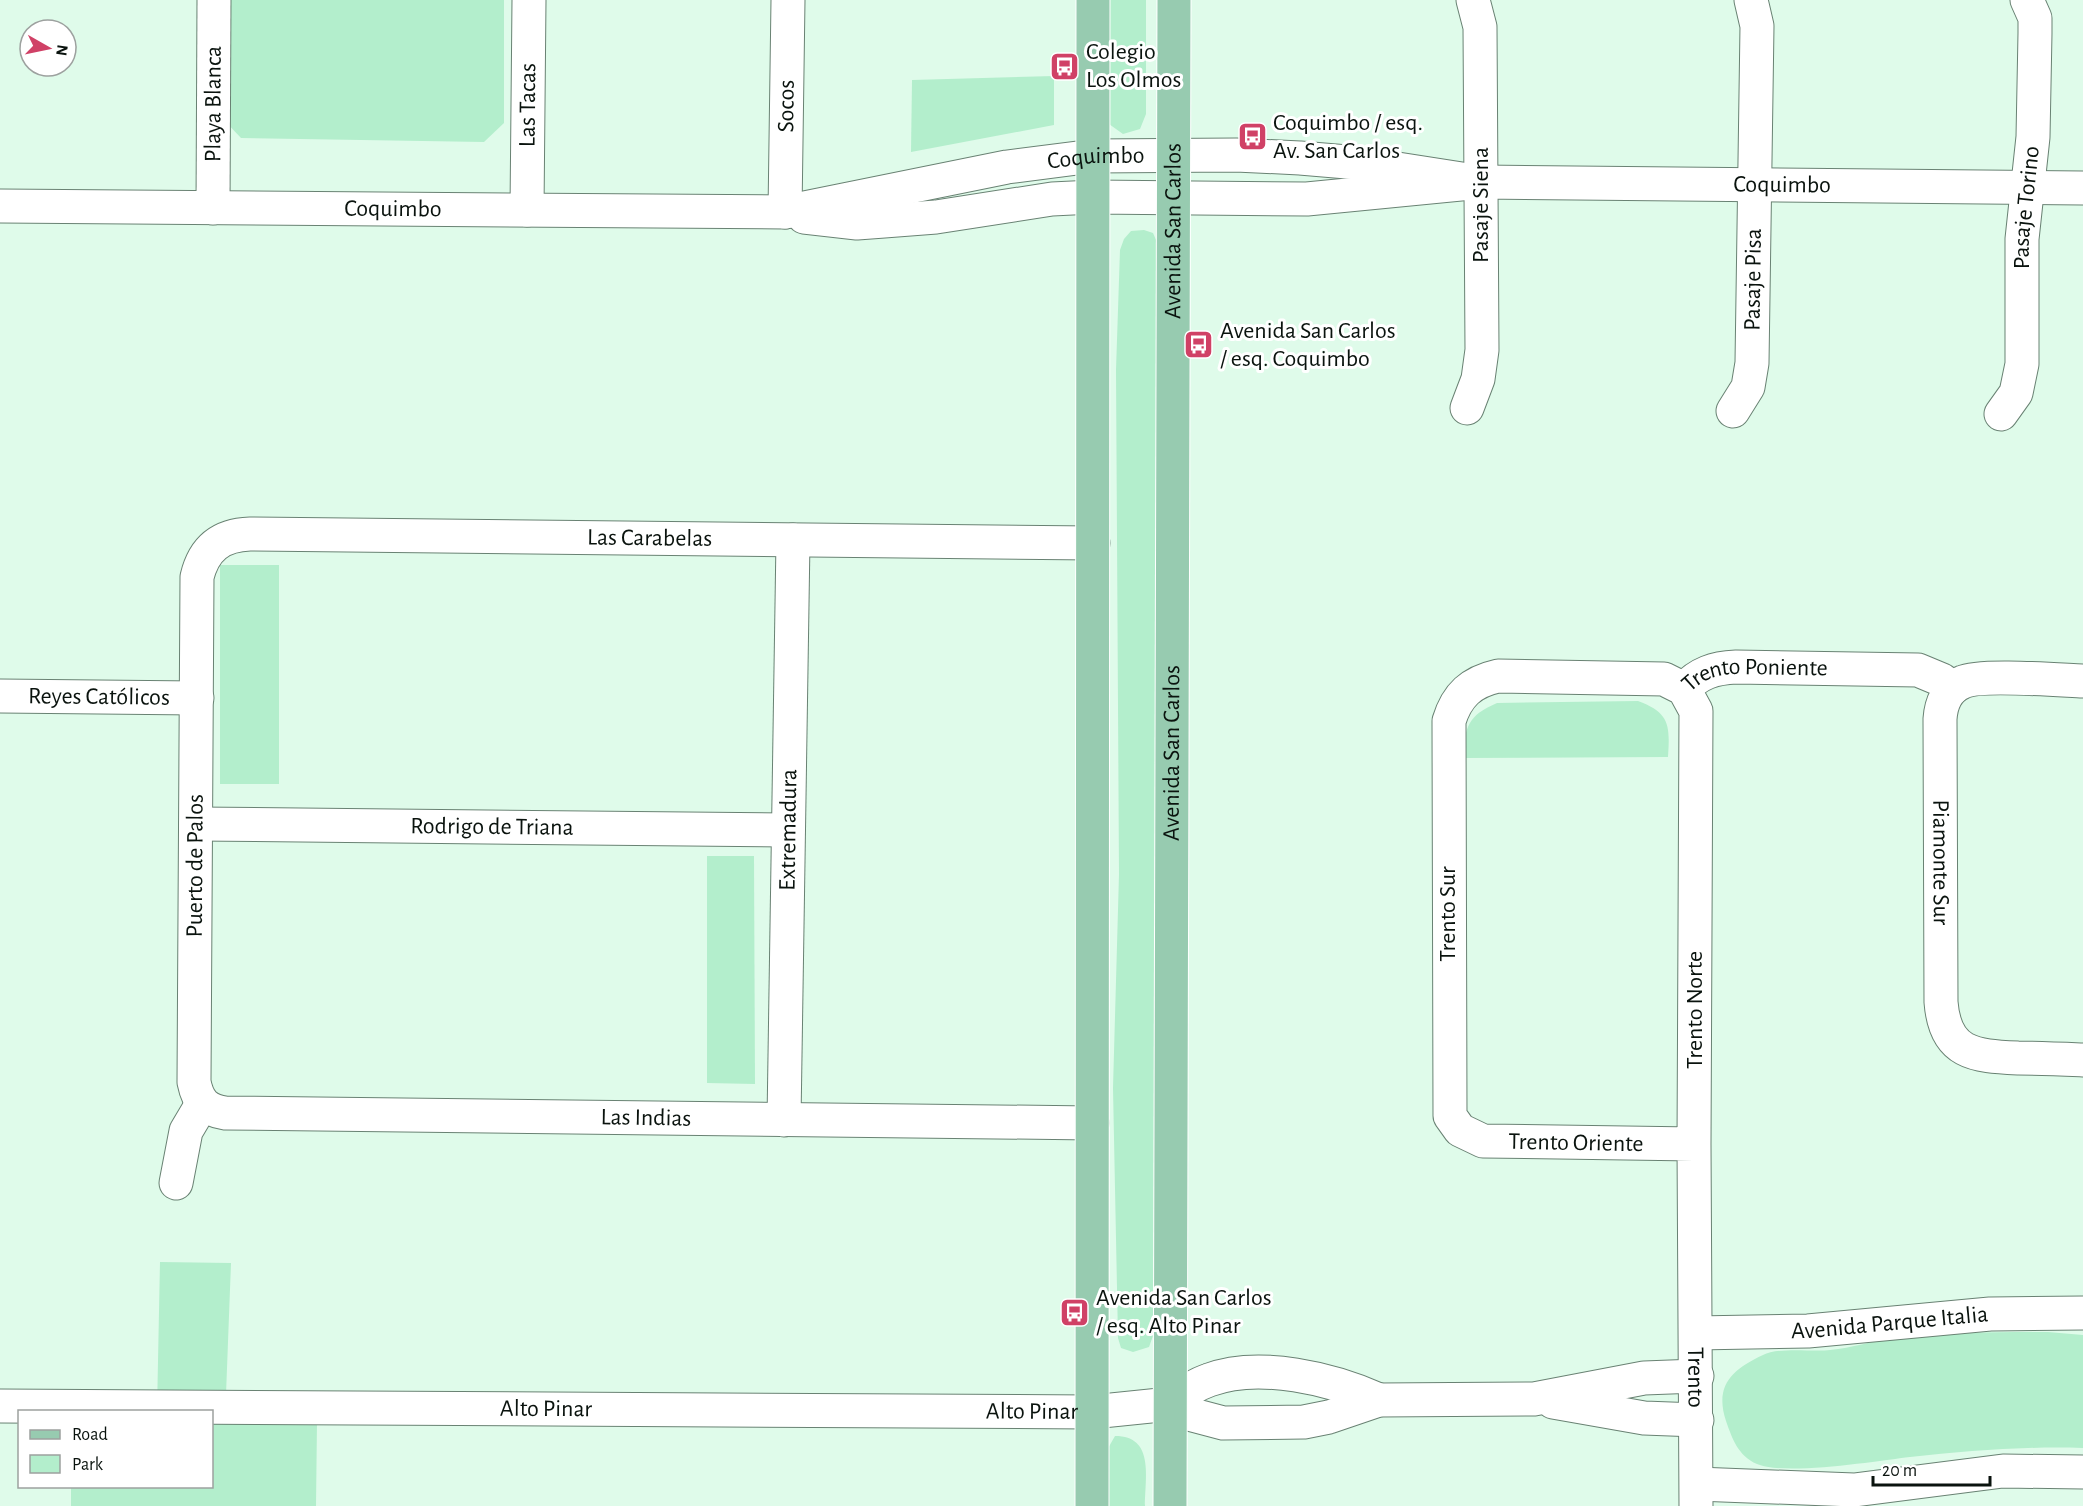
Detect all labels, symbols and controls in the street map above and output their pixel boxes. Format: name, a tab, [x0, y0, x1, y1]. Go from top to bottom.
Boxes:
north arrow	[18, 18, 78, 78]
place label: Colegio Los Olmos	[1086, 40, 1181, 92]
text: N	[53, 43, 71, 57]
street label: Playa Blanca	[201, 46, 226, 162]
bus stop icon: Colegio Los Olmos	[1049, 50, 1081, 82]
street label: Las Tacas	[516, 63, 540, 147]
street label: Socos	[774, 80, 799, 132]
place label: Coquimbo / esq. Av. San Carlos	[1273, 111, 1423, 163]
bus stop icon: Coquimbo / esq. Av. San Carlos	[1236, 121, 1268, 153]
street label: Avenida San Carlos	[1161, 143, 1186, 319]
street label: Coquimbo	[1046, 144, 1145, 174]
street label: Pasaje Torino	[2010, 145, 2044, 269]
street label: Pasaje Siena	[1469, 147, 1493, 263]
street label: Coquimbo	[1733, 173, 1831, 197]
street label: Coquimbo	[344, 197, 442, 221]
street label: Pasaje Pisa	[1740, 228, 1766, 331]
place label: Avenida San Carlos / esq. Coquimbo	[1220, 319, 1396, 371]
bus stop icon: Avenida San Carlos / esq. Coquimbo	[1183, 329, 1215, 361]
street label: Las Carabelas	[587, 526, 712, 551]
street label: Trento Poniente	[1677, 655, 1828, 696]
street label: Avenida San Carlos	[1160, 665, 1184, 841]
street label: Reyes Católicos	[28, 684, 170, 710]
street label: Extremadura	[776, 769, 801, 891]
street label: Puerto de Palos	[183, 794, 208, 938]
street label: Piamonte Sur	[1928, 799, 1953, 926]
street label: Rodrigo de Triana	[410, 814, 574, 840]
street label: Trento Sur	[1436, 866, 1460, 962]
street label: Trento Norte	[1683, 951, 1707, 1069]
street label: Las Indias	[600, 1105, 692, 1131]
street label: Trento Oriente	[1508, 1130, 1644, 1156]
place label: Avenida San Carlos / esq. Alto Pinar	[1096, 1286, 1272, 1338]
bus stop icon: Avenida San Carlos / esq. Alto Pinar	[1059, 1296, 1091, 1328]
street label: Avenida Parque Italia	[1791, 1302, 1989, 1343]
street label: Trento	[1683, 1347, 1707, 1408]
street label: Alto Pinar	[500, 1397, 592, 1421]
street label: Alto Pinar	[986, 1399, 1078, 1424]
legend	[18, 1410, 213, 1488]
text: Road	[72, 1426, 108, 1444]
scale bar	[1873, 1449, 1990, 1487]
text: Park	[72, 1456, 104, 1474]
text: 20 m	[1882, 1462, 1917, 1480]

